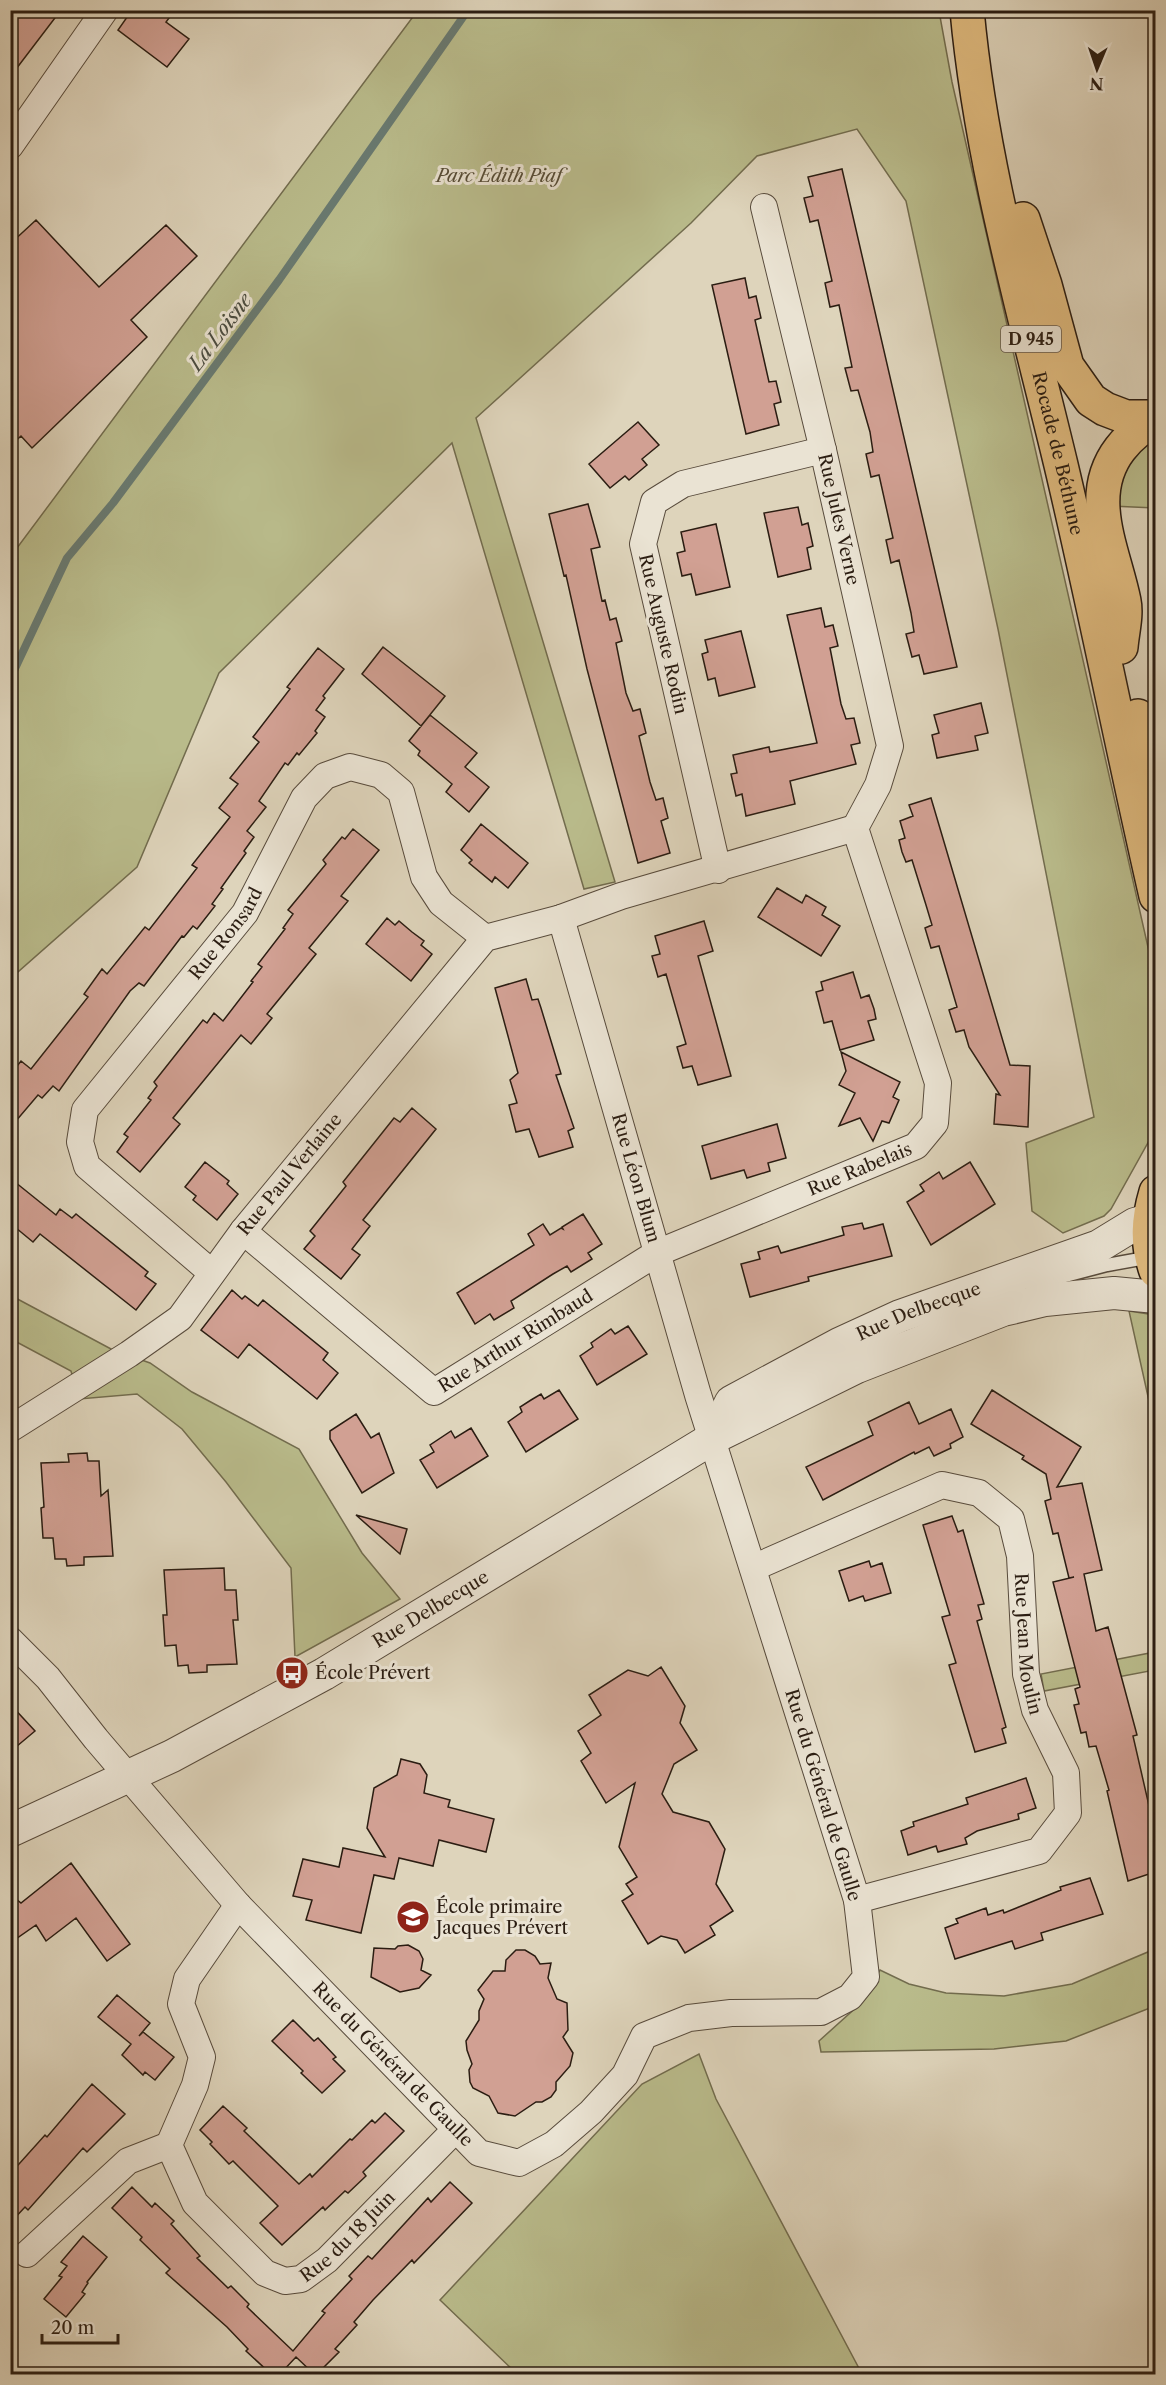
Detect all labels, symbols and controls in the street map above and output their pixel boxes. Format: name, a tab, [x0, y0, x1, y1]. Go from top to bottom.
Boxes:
north arrow	[1067, 39, 1127, 99]
text: N	[1089, 74, 1104, 94]
park label: Parc Édith Piaf	[434, 164, 568, 187]
water label: La Loisne	[182, 288, 258, 377]
road number: D 945	[1001, 326, 1061, 352]
street label: Rocade de Béthune	[1027, 369, 1088, 537]
street label: Rue Jules Verne	[813, 451, 864, 587]
street label: Rue Auguste Rodin	[634, 552, 692, 716]
street label: Rue Ronsard	[184, 884, 267, 984]
street label: Rue Paul Verlaine	[233, 1109, 347, 1240]
street label: Rue Léon Blum	[607, 1111, 665, 1246]
street label: Rue Rabelais	[804, 1138, 915, 1201]
street label: Rue Delbecque	[853, 1277, 984, 1346]
street label: Rue Arthur Rimbaud	[434, 1285, 597, 1398]
street label: Rue Delbecque	[369, 1566, 493, 1653]
street label: Rue Jean Moulin	[1010, 1572, 1047, 1717]
bus stop icon: École Prévert	[274, 1655, 310, 1691]
place label: École Prévert	[315, 1661, 431, 1684]
street label: Rue du Général de Gaulle	[780, 1686, 866, 1904]
place label: École primaire Jacques Prévert	[433, 1895, 569, 1939]
school or university icon: École primaire Jacques Prévert	[395, 1899, 431, 1935]
street label: Rue du Général de Gaulle	[308, 1977, 478, 2151]
street label: Rue du 18 Juin	[296, 2187, 400, 2287]
scale bar	[42, 2307, 118, 2345]
text: 20 m	[51, 2317, 95, 2339]

